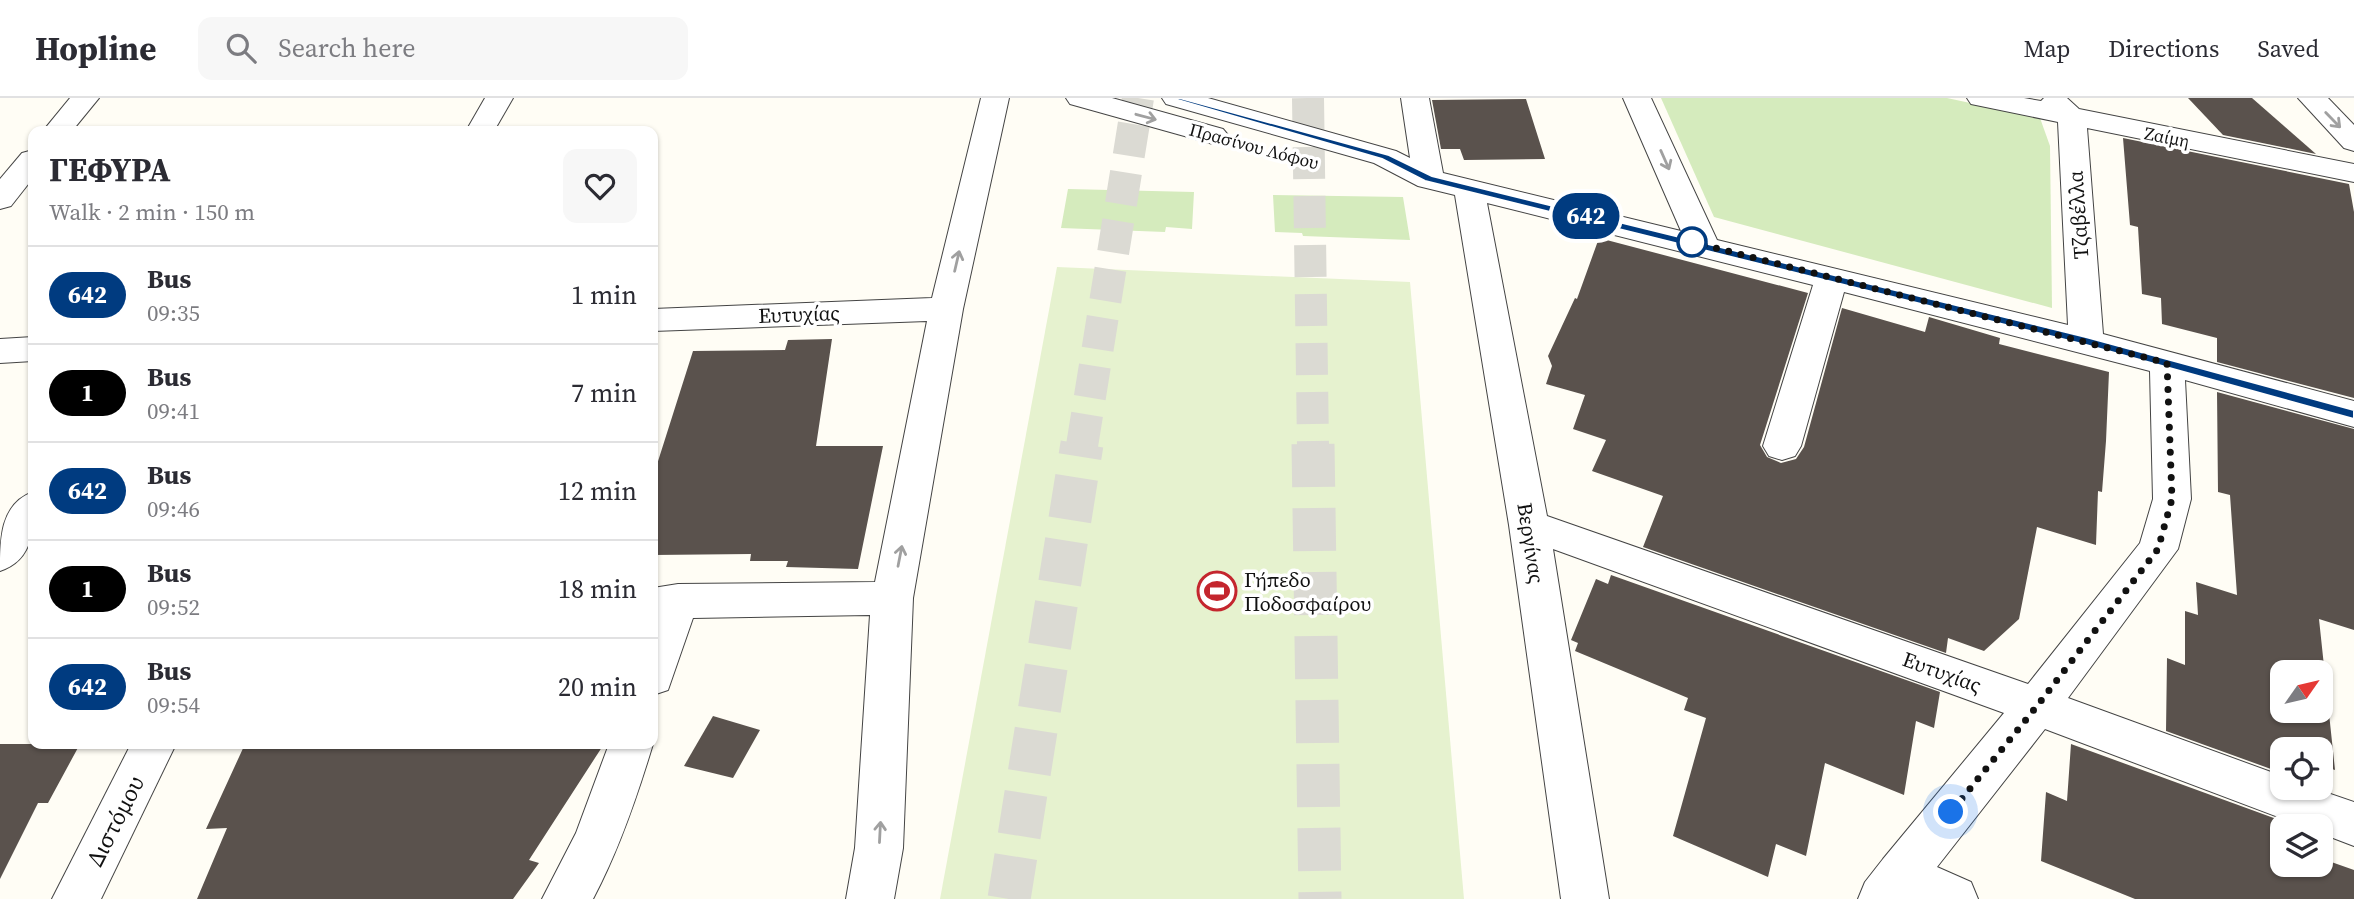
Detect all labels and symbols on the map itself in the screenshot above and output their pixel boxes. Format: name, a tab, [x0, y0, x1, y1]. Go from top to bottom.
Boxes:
one-way arrow	[1135, 111, 1157, 124]
one-way arrow	[2324, 111, 2341, 128]
street label: Πρασίνου Λόφου	[1186, 117, 1322, 175]
street label: Ζαίμη	[2142, 120, 2192, 154]
one-way arrow	[1659, 149, 1672, 170]
street label: Τζαβέλλα	[2060, 170, 2096, 260]
line badge: 642	[1546, 193, 1626, 239]
unlabelled marker	[1677, 227, 1707, 257]
one-way arrow	[951, 250, 964, 273]
street label: Ευτυχίας	[758, 298, 840, 330]
street label: Βεργίνας	[1510, 500, 1552, 586]
one-way arrow	[893, 545, 907, 568]
place label: Γήπεδο Ποδοσφαίρου	[1244, 565, 1371, 618]
sports icon: Γήπεδο Ποδοσφαίρου	[1196, 570, 1238, 612]
street label: Ευτυχίας	[1899, 644, 1985, 700]
north arrow	[2270, 660, 2333, 723]
street label: Διστόμου	[78, 770, 152, 872]
your location	[1933, 794, 1968, 829]
one-way arrow	[873, 820, 886, 843]

